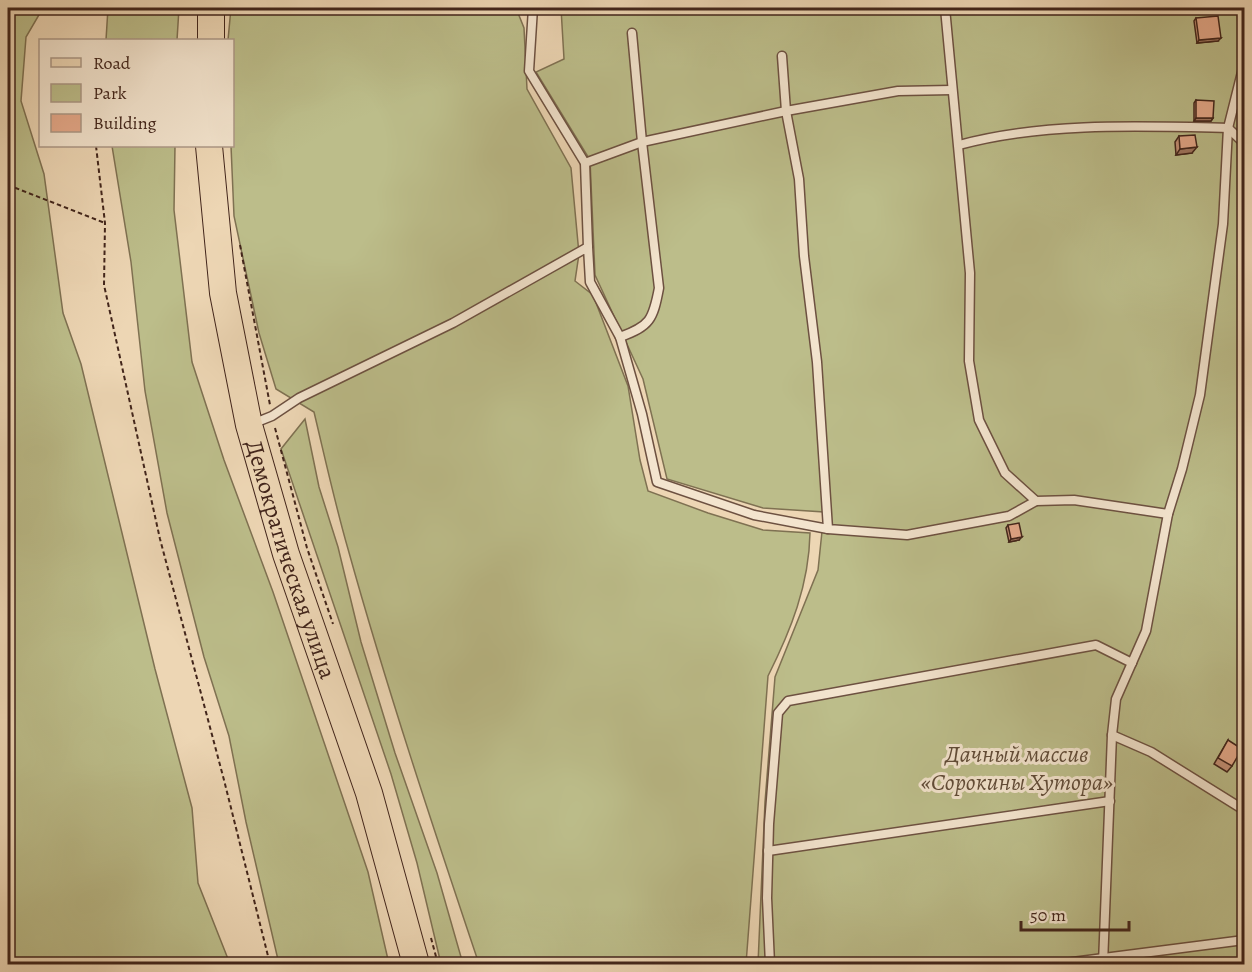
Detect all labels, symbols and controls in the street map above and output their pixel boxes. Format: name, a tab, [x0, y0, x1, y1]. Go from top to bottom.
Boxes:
legend	[39, 39, 234, 147]
text: Road	[93, 51, 131, 75]
text: Park	[93, 81, 127, 105]
text: Building	[93, 111, 157, 135]
street label: Демократическая улица	[238, 436, 344, 683]
park label: Дачный массив «Сорокины Хутора»	[921, 738, 1113, 798]
scale bar	[1021, 894, 1129, 932]
text: 50 m	[1030, 903, 1066, 927]

